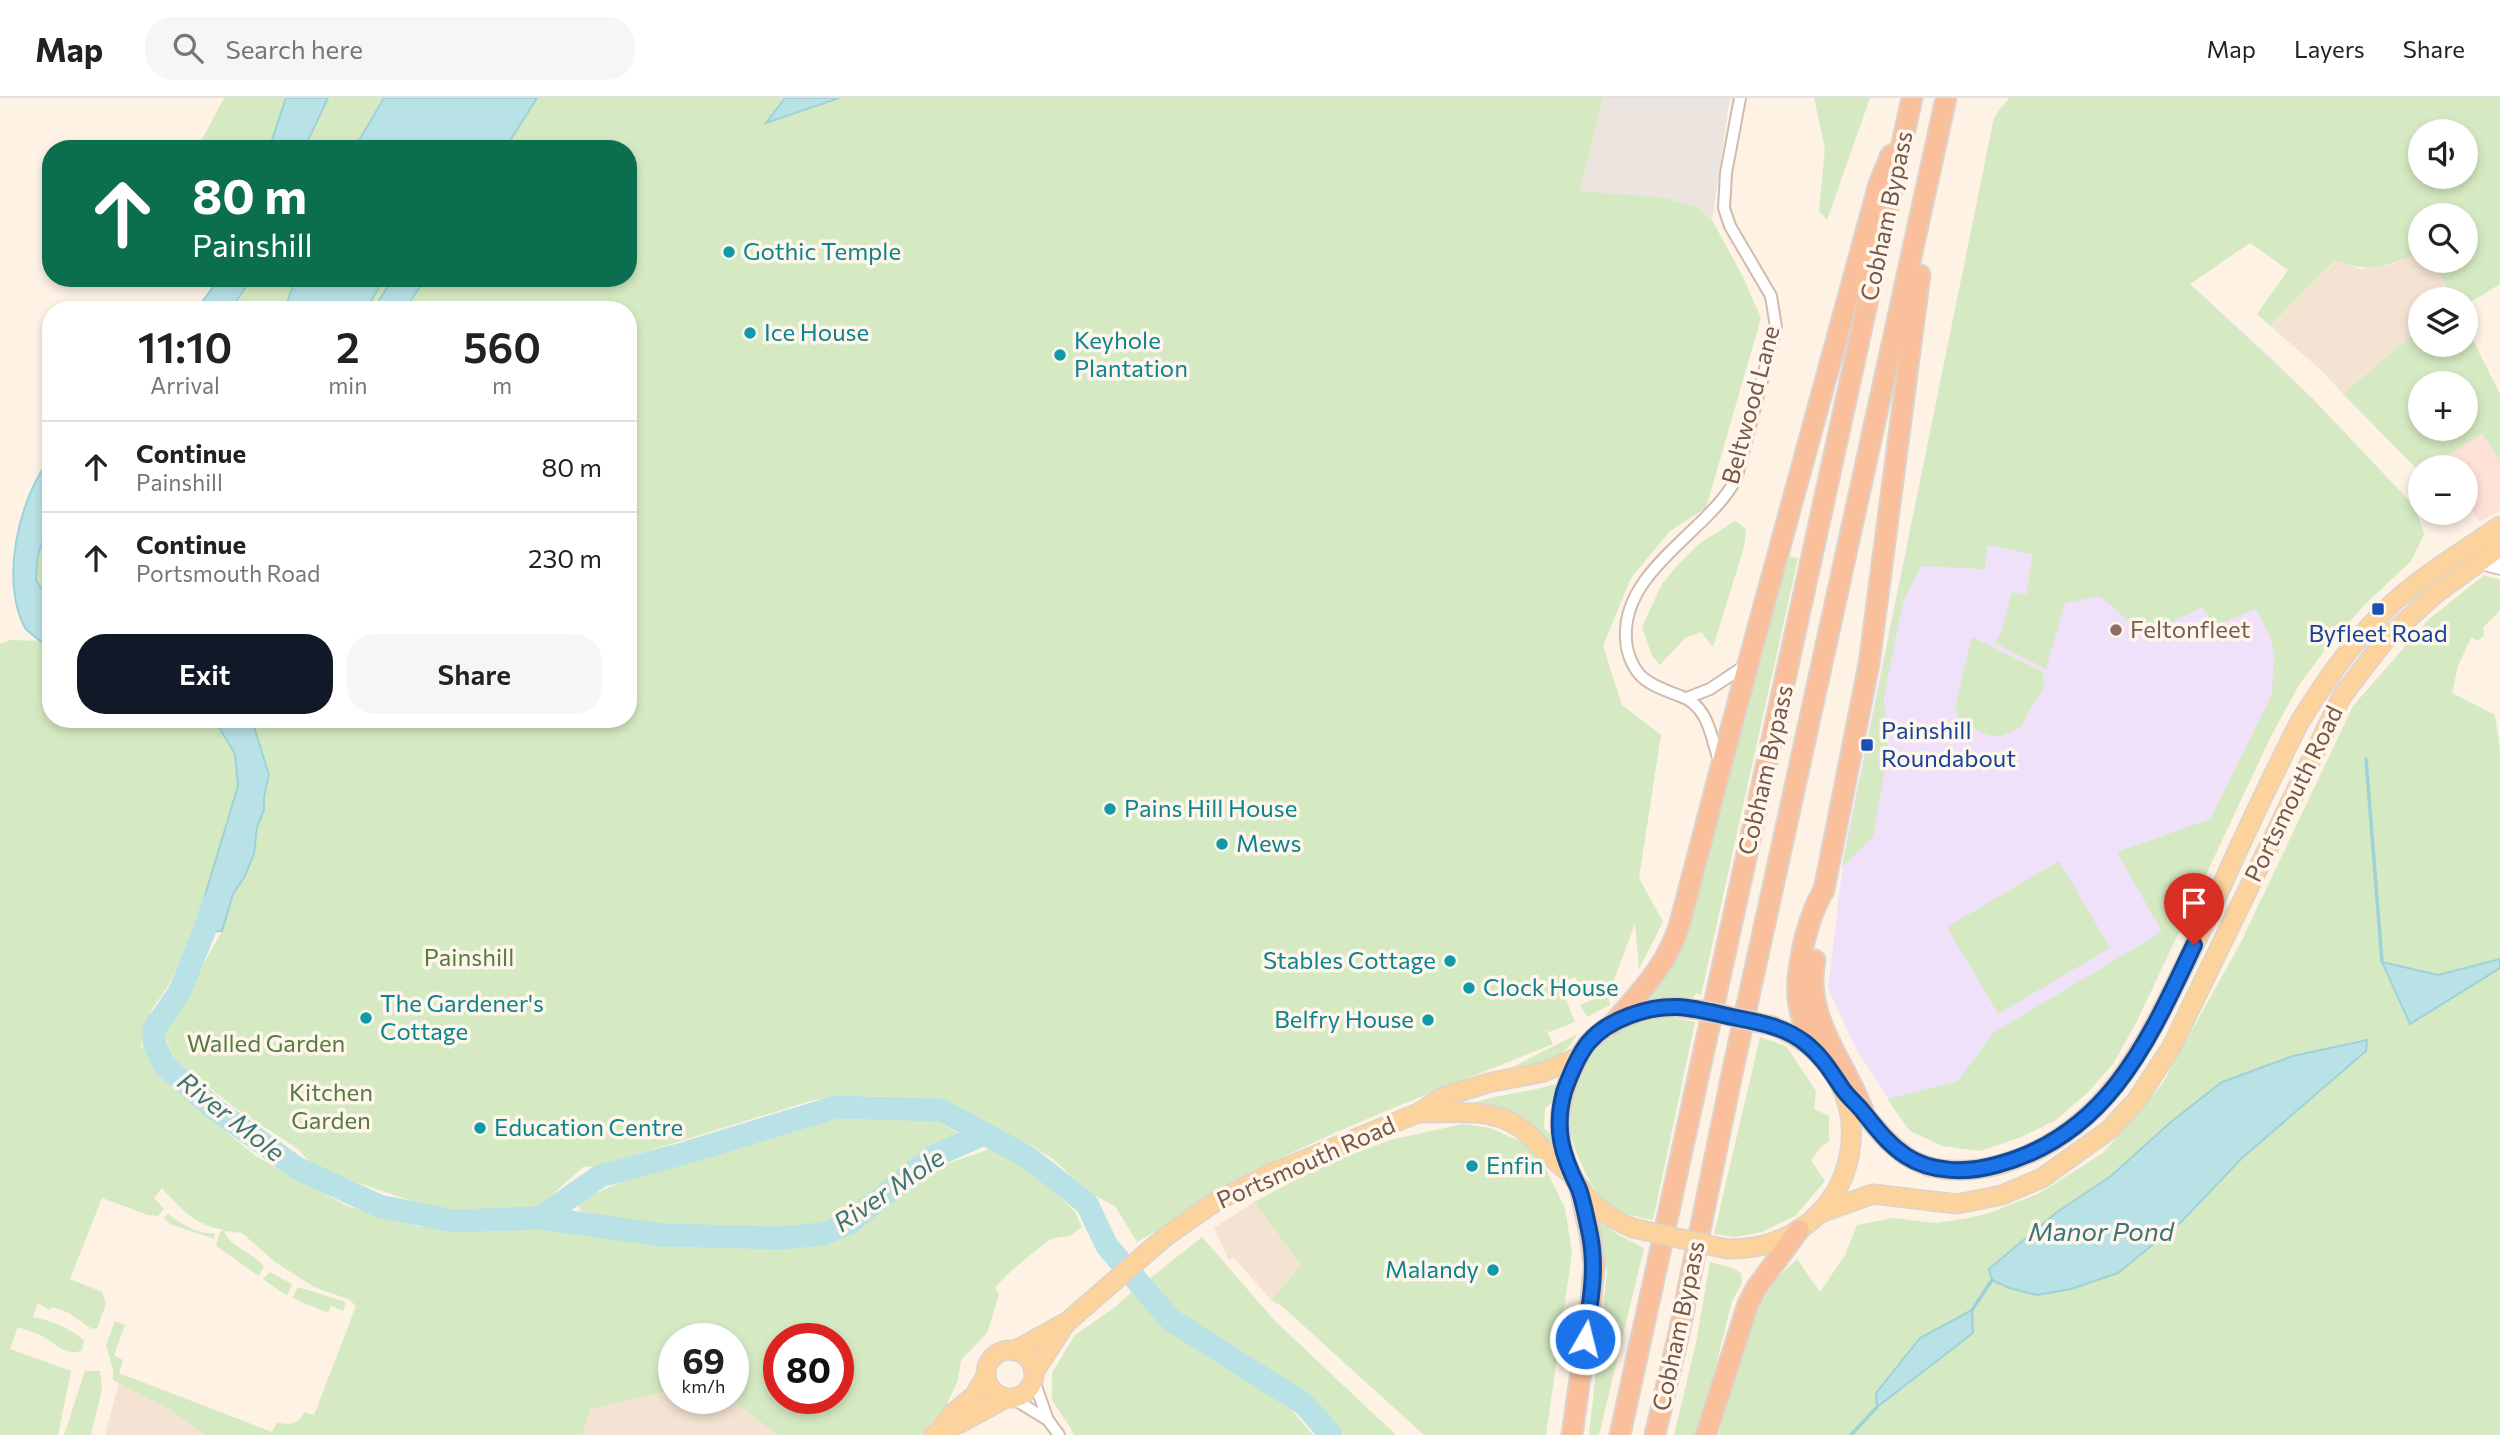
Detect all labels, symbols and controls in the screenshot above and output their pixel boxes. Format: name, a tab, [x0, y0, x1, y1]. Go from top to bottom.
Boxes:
search box	[145, 17, 635, 80]
text: Map	[35, 28, 103, 69]
icon: search	[169, 29, 207, 67]
text: Search here	[225, 33, 363, 64]
text: Map	[2207, 34, 2256, 63]
text: Layers	[2294, 34, 2365, 63]
text: Share	[2403, 34, 2465, 63]
map controls	[2408, 119, 2478, 525]
button: sound	[2408, 119, 2478, 189]
street label: Cobham Bypass	[1853, 128, 1918, 303]
text: 80 m	[192, 164, 307, 224]
icon: ahead	[77, 168, 168, 259]
button: search	[2408, 203, 2478, 273]
text: Painshill	[192, 224, 313, 264]
place label: Gothic Temple	[743, 236, 901, 265]
marker: Gothic Temple	[721, 244, 737, 260]
button: layers	[2408, 287, 2478, 357]
place label: Ice House	[764, 317, 869, 346]
text: 11:10	[138, 320, 232, 372]
text: 2	[336, 320, 360, 372]
text: 560	[463, 320, 541, 372]
street label: Beltwood Lane	[1714, 322, 1785, 487]
marker: Ice House	[742, 325, 758, 341]
place label: Keyhole Plantation	[1074, 325, 1188, 382]
marker: Keyhole Plantation	[1052, 347, 1068, 363]
text: Arrival	[150, 371, 220, 399]
text: min	[328, 371, 367, 399]
text: m	[492, 371, 512, 399]
button: +	[2408, 371, 2478, 441]
text: Continue	[136, 437, 246, 468]
icon: ahead	[77, 448, 115, 486]
text: 80 m	[542, 451, 602, 482]
button: −	[2408, 455, 2478, 525]
text: Painshill	[136, 468, 223, 496]
text: Continue	[136, 528, 246, 559]
icon: ahead	[77, 539, 115, 577]
text: 230 m	[528, 542, 602, 573]
text: Portsmouth Road	[136, 559, 320, 587]
marker: Byfleet Road	[2370, 601, 2386, 617]
place label: Feltonfleet	[2130, 614, 2250, 643]
place label: Byfleet Road	[2309, 618, 2448, 647]
marker: Feltonfleet	[2108, 622, 2124, 638]
button: Exit	[77, 634, 333, 714]
button: Share	[347, 634, 602, 714]
street label: Cobham Bypass	[1731, 682, 1798, 857]
street label: Portsmouth Road	[2237, 701, 2348, 886]
place label: Painshill Roundabout	[1881, 715, 2016, 772]
marker: Painshill Roundabout	[1859, 737, 1875, 753]
place label: Pains Hill House	[1124, 793, 1297, 822]
marker: Pains Hill House	[1102, 801, 1118, 817]
place label: Mews	[1236, 828, 1301, 857]
marker: Mews	[1214, 836, 1230, 852]
pin	[2164, 873, 2224, 945]
icon: arrive	[2175, 884, 2213, 922]
park label: Painshill	[424, 942, 514, 971]
place label: Stables Cottage	[1263, 945, 1436, 974]
marker: Stables Cottage	[1442, 953, 1458, 969]
place label: Clock House	[1483, 972, 1619, 1001]
marker: Clock House	[1461, 980, 1477, 996]
place label: The Gardener's Cottage	[380, 988, 544, 1045]
place label: Belfry House	[1274, 1004, 1414, 1033]
marker: The Gardener's Cottage	[358, 1010, 374, 1026]
marker: Belfry House	[1420, 1012, 1436, 1028]
park label: Walled Garden	[187, 1028, 345, 1057]
water label: River Mole	[172, 1065, 292, 1167]
park label: Kitchen Garden	[289, 1077, 373, 1134]
street label: Portsmouth Road	[1212, 1109, 1399, 1214]
place label: Education Centre	[494, 1112, 683, 1141]
marker: Education Centre	[472, 1120, 488, 1136]
water label: River Mole	[827, 1140, 950, 1237]
place label: Enfin	[1486, 1150, 1543, 1179]
marker: Enfin	[1464, 1158, 1480, 1174]
water label: Manor Pond	[2028, 1215, 2175, 1246]
street label: Cobham Bypass	[1645, 1238, 1710, 1413]
place label: Malandy	[1385, 1254, 1479, 1283]
marker: Malandy	[1485, 1262, 1501, 1278]
position arrow	[1548, 1302, 1622, 1376]
speed limit sign: 80	[763, 1323, 854, 1414]
text: 69	[682, 1338, 725, 1381]
text: km/h	[682, 1375, 725, 1397]

